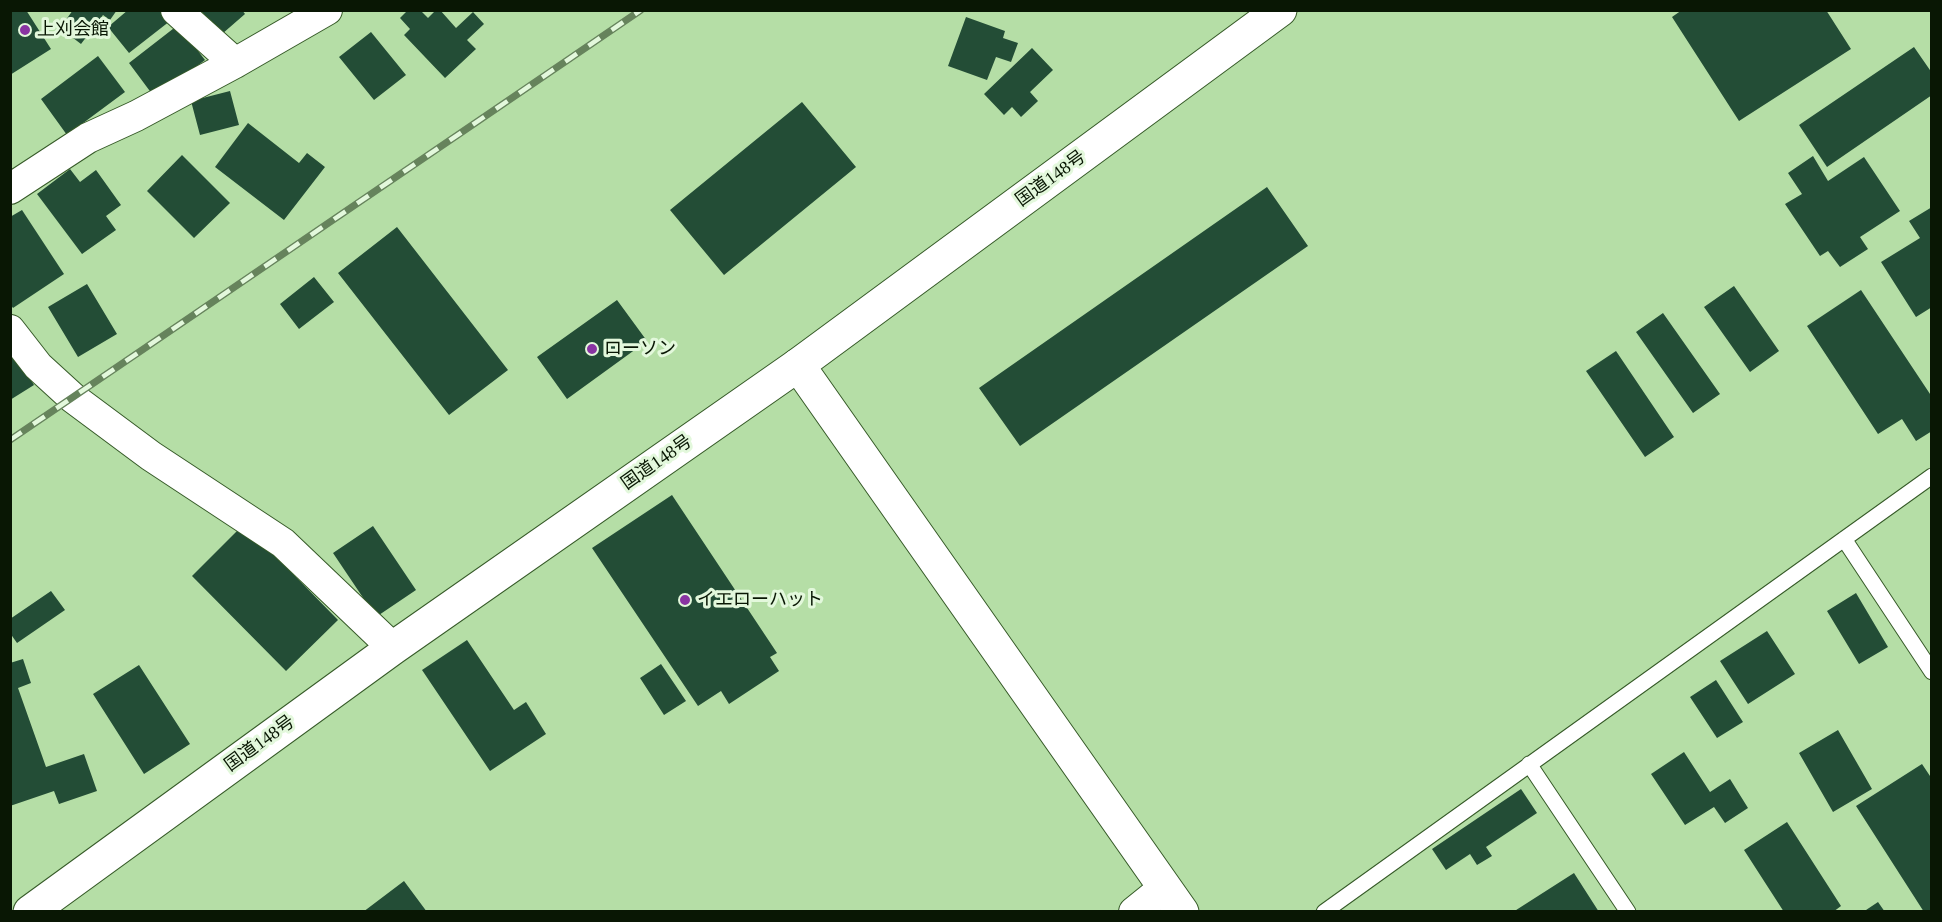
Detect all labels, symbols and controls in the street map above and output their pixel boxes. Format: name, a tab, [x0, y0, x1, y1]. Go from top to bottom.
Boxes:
place label: 上刈会館	[37, 19, 109, 41]
marker: 上刈会館	[18, 23, 32, 37]
street label: 国道148号	[1012, 146, 1090, 212]
place label: ローソン	[604, 338, 676, 360]
marker: ローソン	[585, 342, 599, 356]
street label: 国道148号	[618, 431, 696, 495]
place label: イエローハット	[697, 589, 823, 611]
marker: イエローハット	[678, 593, 692, 607]
street label: 国道148号	[221, 711, 299, 777]

